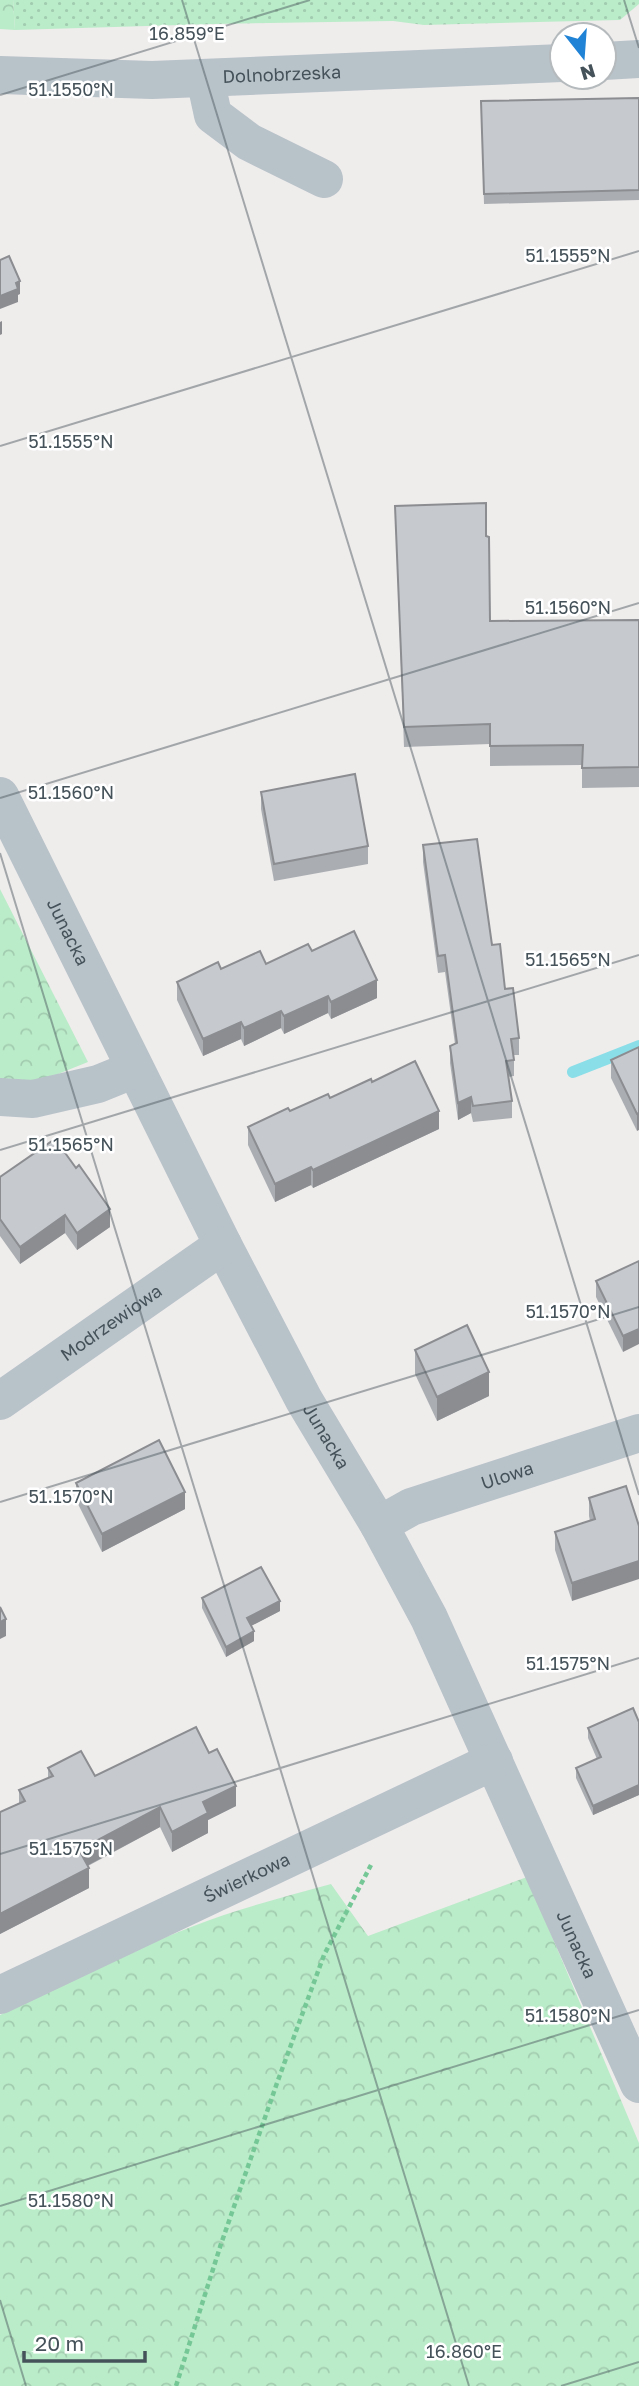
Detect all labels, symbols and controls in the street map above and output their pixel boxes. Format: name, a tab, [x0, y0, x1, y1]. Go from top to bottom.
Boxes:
north arrow	[548, 21, 618, 91]
text: 16.859°E	[149, 22, 225, 44]
street label: Dolnobrzeska	[222, 60, 342, 87]
text: N	[578, 60, 598, 86]
text: 51.1550°N	[28, 78, 114, 100]
text: 51.1555°N	[525, 244, 611, 266]
text: 51.1555°N	[28, 430, 114, 452]
text: 51.1560°N	[525, 596, 611, 618]
text: 51.1560°N	[28, 781, 114, 803]
street label: Junacka	[43, 894, 94, 969]
text: 51.1565°N	[525, 948, 611, 970]
text: 51.1565°N	[28, 1133, 114, 1155]
street label: Modrzewiowa	[56, 1279, 166, 1365]
text: 51.1570°N	[525, 1300, 611, 1322]
street label: Junacka	[299, 1400, 355, 1473]
street label: Ulowa	[478, 1456, 536, 1494]
text: 51.1570°N	[28, 1485, 114, 1507]
text: 51.1575°N	[526, 1652, 610, 1674]
text: 51.1575°N	[29, 1837, 113, 1859]
street label: Świerkowa	[200, 1847, 293, 1907]
street label: Junacka	[552, 1907, 602, 1982]
text: 51.1580°N	[525, 2004, 611, 2026]
text: 51.1580°N	[28, 2189, 114, 2211]
scale bar	[24, 2320, 145, 2364]
text: 20 m	[35, 2330, 84, 2356]
text: 16.860°E	[426, 2340, 502, 2362]

